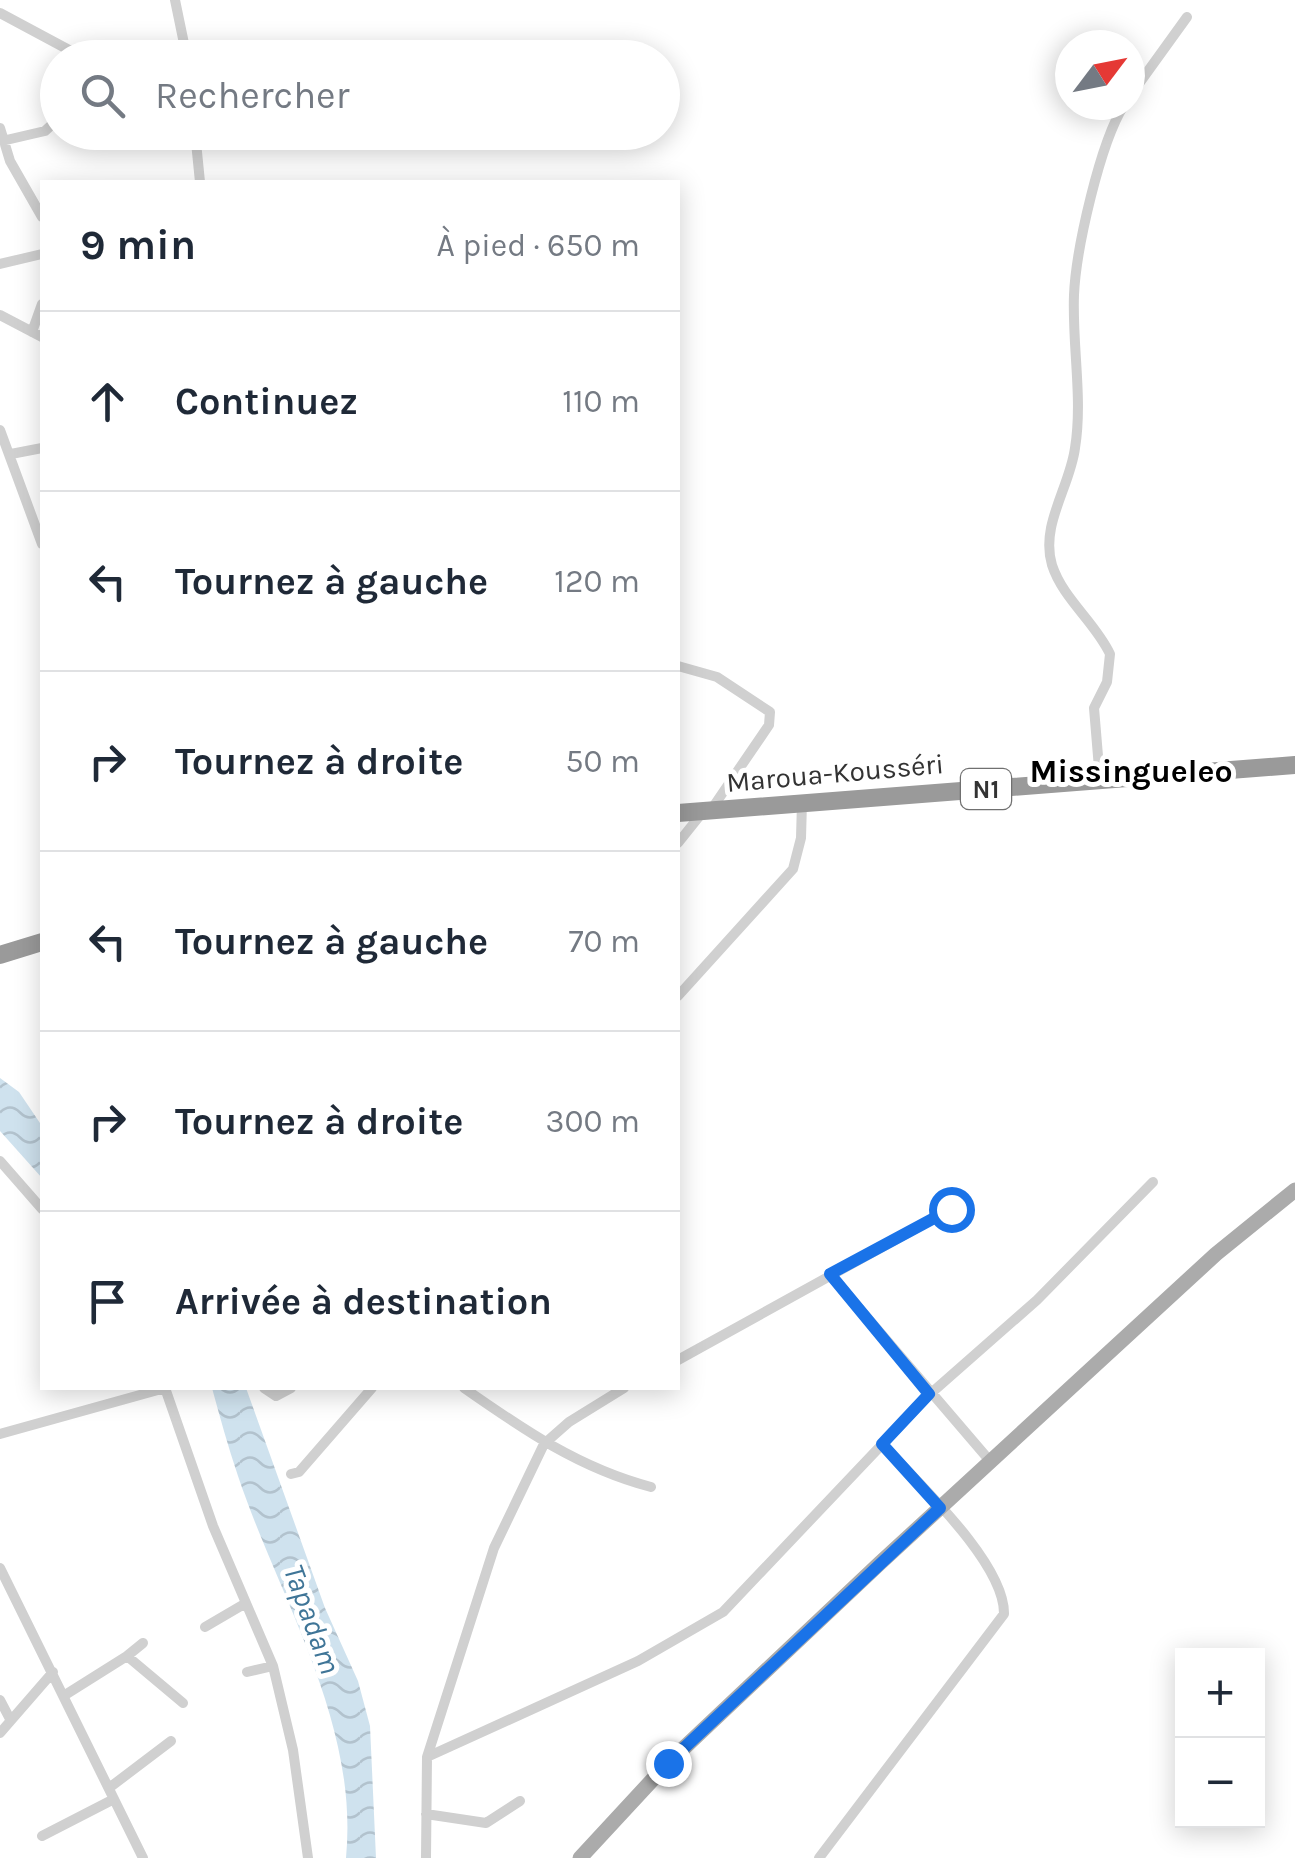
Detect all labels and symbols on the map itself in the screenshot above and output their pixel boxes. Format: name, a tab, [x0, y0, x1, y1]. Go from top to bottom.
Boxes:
north arrow	[1055, 30, 1145, 120]
street label: Maroua-Kousséri	[725, 747, 945, 799]
district label: Missingueleo	[1029, 753, 1233, 790]
road number: N1	[961, 769, 1011, 809]
route start	[929, 1187, 975, 1233]
water label: Tapadam	[276, 1559, 348, 1679]
route end	[646, 1741, 692, 1787]

